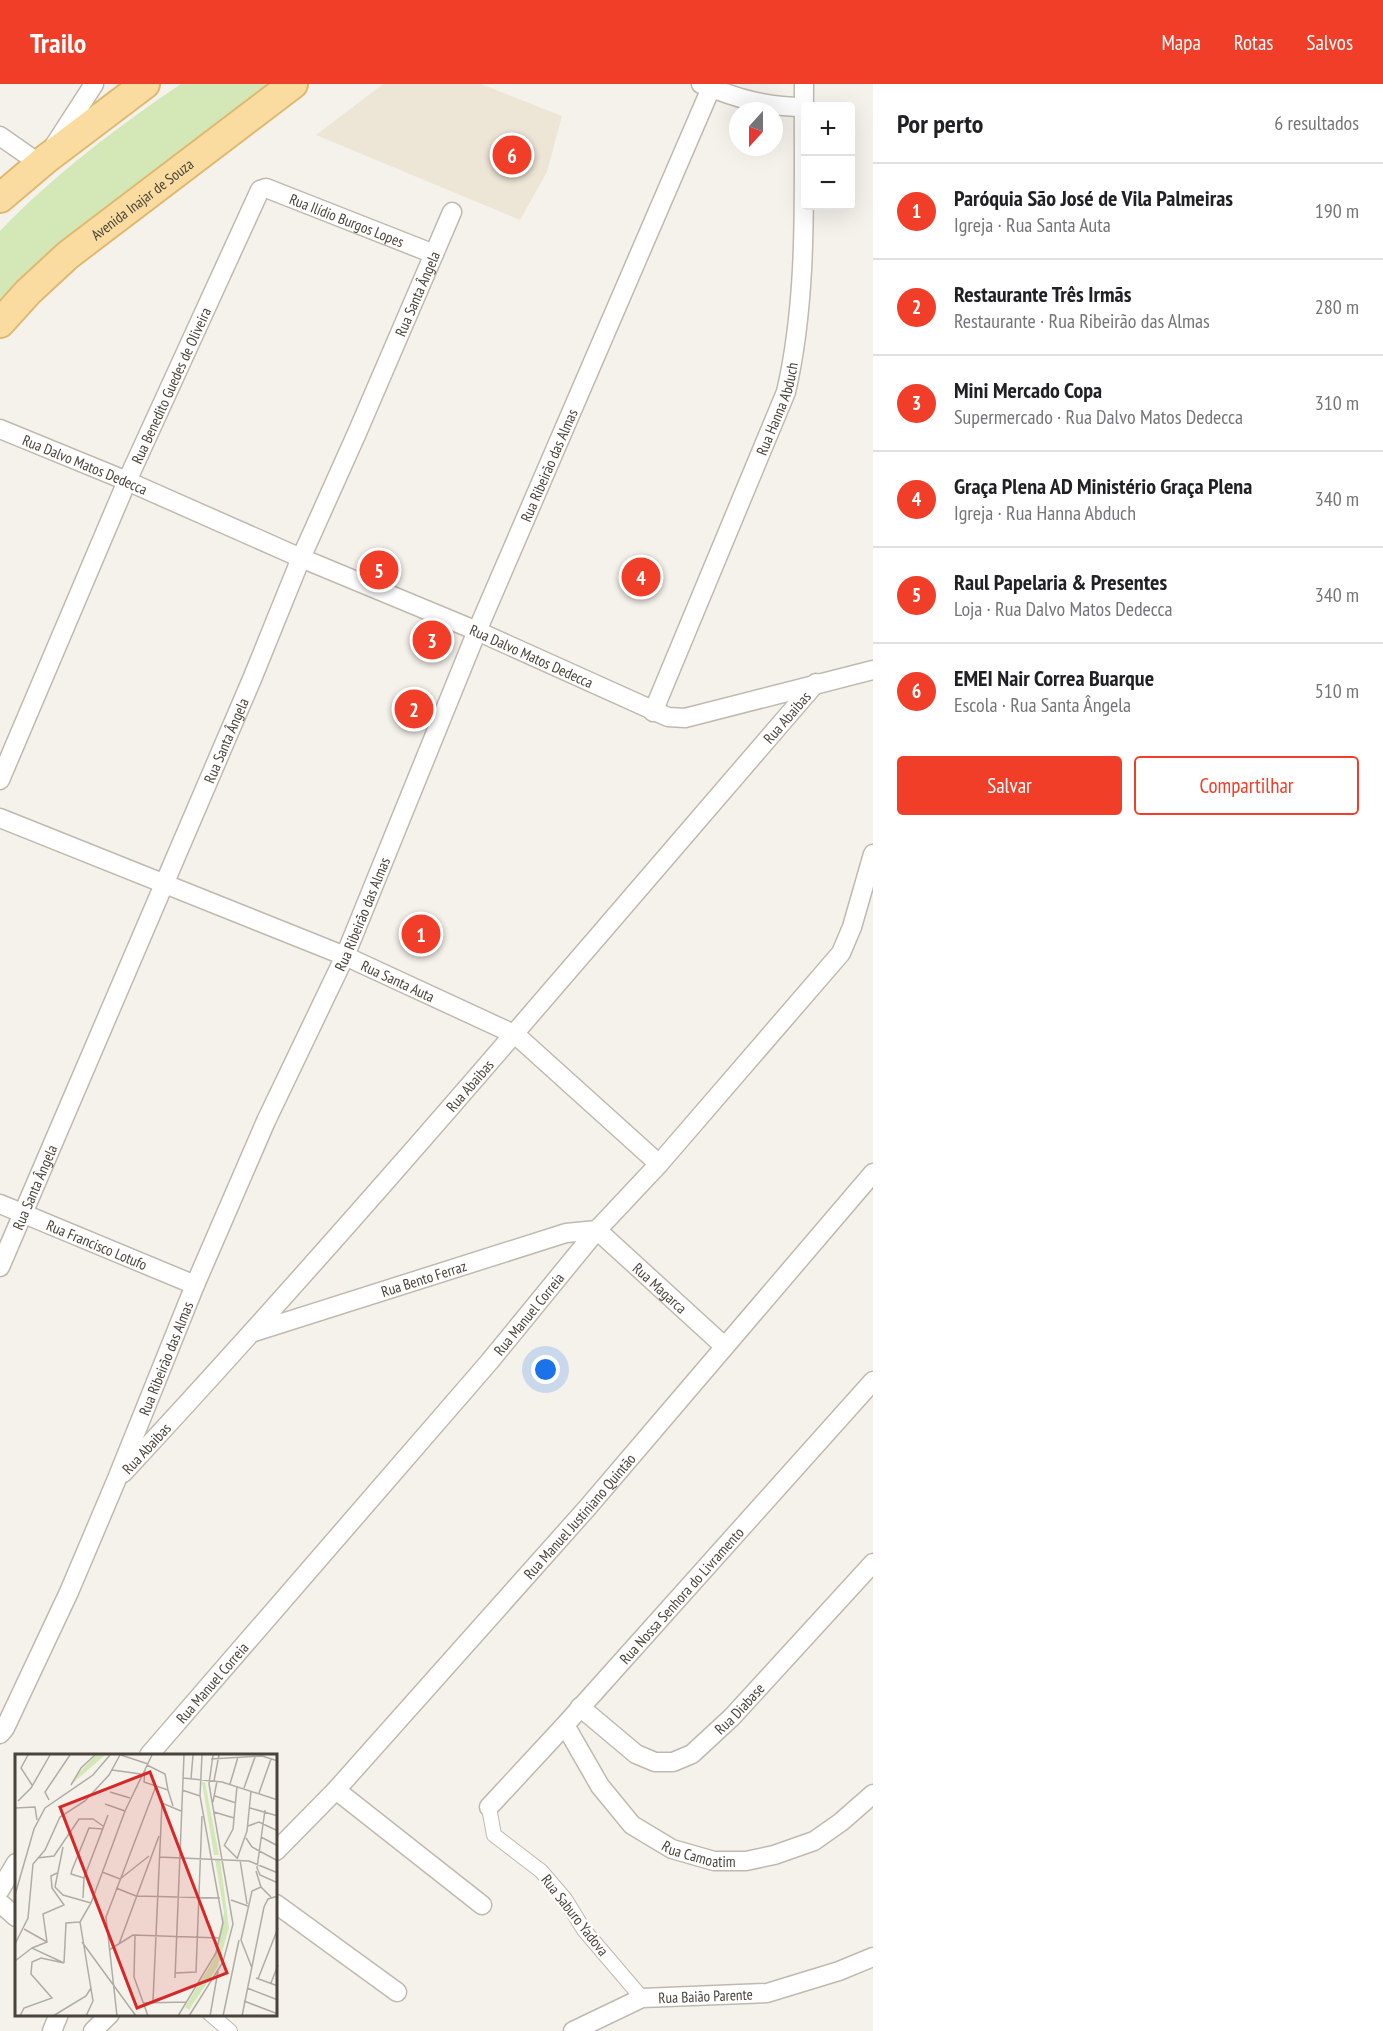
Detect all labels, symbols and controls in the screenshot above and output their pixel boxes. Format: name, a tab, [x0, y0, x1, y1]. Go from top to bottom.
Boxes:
text: Trailo	[30, 24, 86, 61]
text: Mapa	[1161, 29, 1201, 56]
text: Rotas	[1234, 29, 1273, 56]
text: Salvos	[1306, 29, 1353, 56]
north arrow	[729, 102, 783, 156]
map controls	[801, 102, 855, 210]
button: +	[801, 102, 855, 156]
text: Por perto	[897, 107, 983, 140]
text: 6 resultados	[1274, 110, 1359, 136]
pin: 6	[492, 132, 532, 178]
street label: Avenida Inajar de Souza	[87, 154, 197, 244]
button: −	[801, 156, 855, 210]
text: Paróquia São José de Vila Palmeiras	[954, 184, 1233, 212]
street label: Rua Ilídio Burgos Lopes	[287, 189, 407, 251]
text: 1	[912, 198, 921, 224]
text: 190 m	[1315, 198, 1359, 224]
text: Igreja · Rua Santa Auta	[954, 212, 1111, 238]
street label: Rua Santa Ângela	[390, 248, 444, 339]
text: Restaurante Três Irmãs	[954, 280, 1131, 308]
text: 2	[912, 294, 921, 320]
text: 280 m	[1315, 294, 1359, 320]
street label: Rua Benedito Guedes de Oliveira	[127, 304, 215, 467]
text: Restaurante · Rua Ribeirão das Almas	[954, 308, 1210, 334]
street label: Rua Hanna Abduch	[751, 361, 801, 458]
text: Mini Mercado Copa	[954, 376, 1102, 404]
text: 3	[912, 390, 921, 416]
text: 310 m	[1315, 390, 1359, 416]
text: Supermercado · Rua Dalvo Matos Dedecca	[954, 404, 1243, 430]
street label: Rua Ribeirão das Almas	[516, 406, 581, 524]
street label: Rua Dalvo Matos Dedecca	[20, 430, 150, 498]
text: Graça Plena AD Ministério Graça Plena	[954, 472, 1252, 500]
text: 4	[912, 486, 921, 512]
text: 340 m	[1315, 486, 1359, 512]
text: Igreja · Rua Hanna Abduch	[954, 500, 1136, 526]
pin: 5	[360, 548, 398, 592]
pin: 4	[622, 554, 660, 600]
text: Raul Papelaria & Presentes	[954, 568, 1167, 596]
text: 5	[912, 582, 921, 608]
text: 340 m	[1315, 582, 1359, 608]
text: Loja · Rua Dalvo Matos Dedecca	[954, 596, 1173, 622]
pin: 3	[412, 618, 452, 662]
street label: Rua Dalvo Matos Dedecca	[467, 620, 596, 692]
text: EMEI Nair Correa Buarque	[954, 664, 1154, 692]
text: 6	[912, 678, 921, 704]
text: 510 m	[1315, 678, 1359, 704]
pin: 2	[394, 686, 434, 732]
street label: Rua Abaibas	[759, 687, 814, 747]
text: Escola · Rua Santa Ângela	[954, 692, 1131, 718]
street label: Rua Santa Ângela	[199, 695, 252, 786]
button: Salvar	[897, 756, 1122, 815]
button: Compartilhar	[1134, 756, 1359, 815]
street label: Rua Ribeirão das Almas	[330, 854, 394, 974]
pin: 1	[402, 912, 440, 956]
street label: Rua Santa Auta	[358, 955, 438, 1006]
street label: Rua Abaibas	[442, 1055, 497, 1115]
street label: Rua Santa Ângela	[8, 1142, 61, 1233]
street label: Rua Francisco Lotufo	[44, 1215, 150, 1274]
street label: Rua Bento Ferraz	[379, 1256, 469, 1301]
street label: Rua Magarca	[629, 1258, 691, 1317]
street label: Rua Manuel Correia	[489, 1269, 568, 1359]
street label: Rua Ribeirão das Almas	[134, 1299, 197, 1418]
your location	[531, 1355, 560, 1384]
street label: Rua Abaibas	[118, 1418, 174, 1478]
street label: Rua Manuel Justiniano Quintão	[519, 1449, 639, 1583]
street label: Rua Nossa Senhora do Livramento	[615, 1523, 747, 1668]
street label: Rua Manuel Correia	[172, 1638, 252, 1727]
street label: Rua Diabase	[710, 1679, 768, 1738]
inset map	[15, 1754, 278, 2016]
street label: Rua Camoatim	[659, 1836, 735, 1871]
street label: Rua Saburo Yadova	[537, 1870, 613, 1960]
street label: Rua Baião Parente	[658, 1984, 753, 2007]

